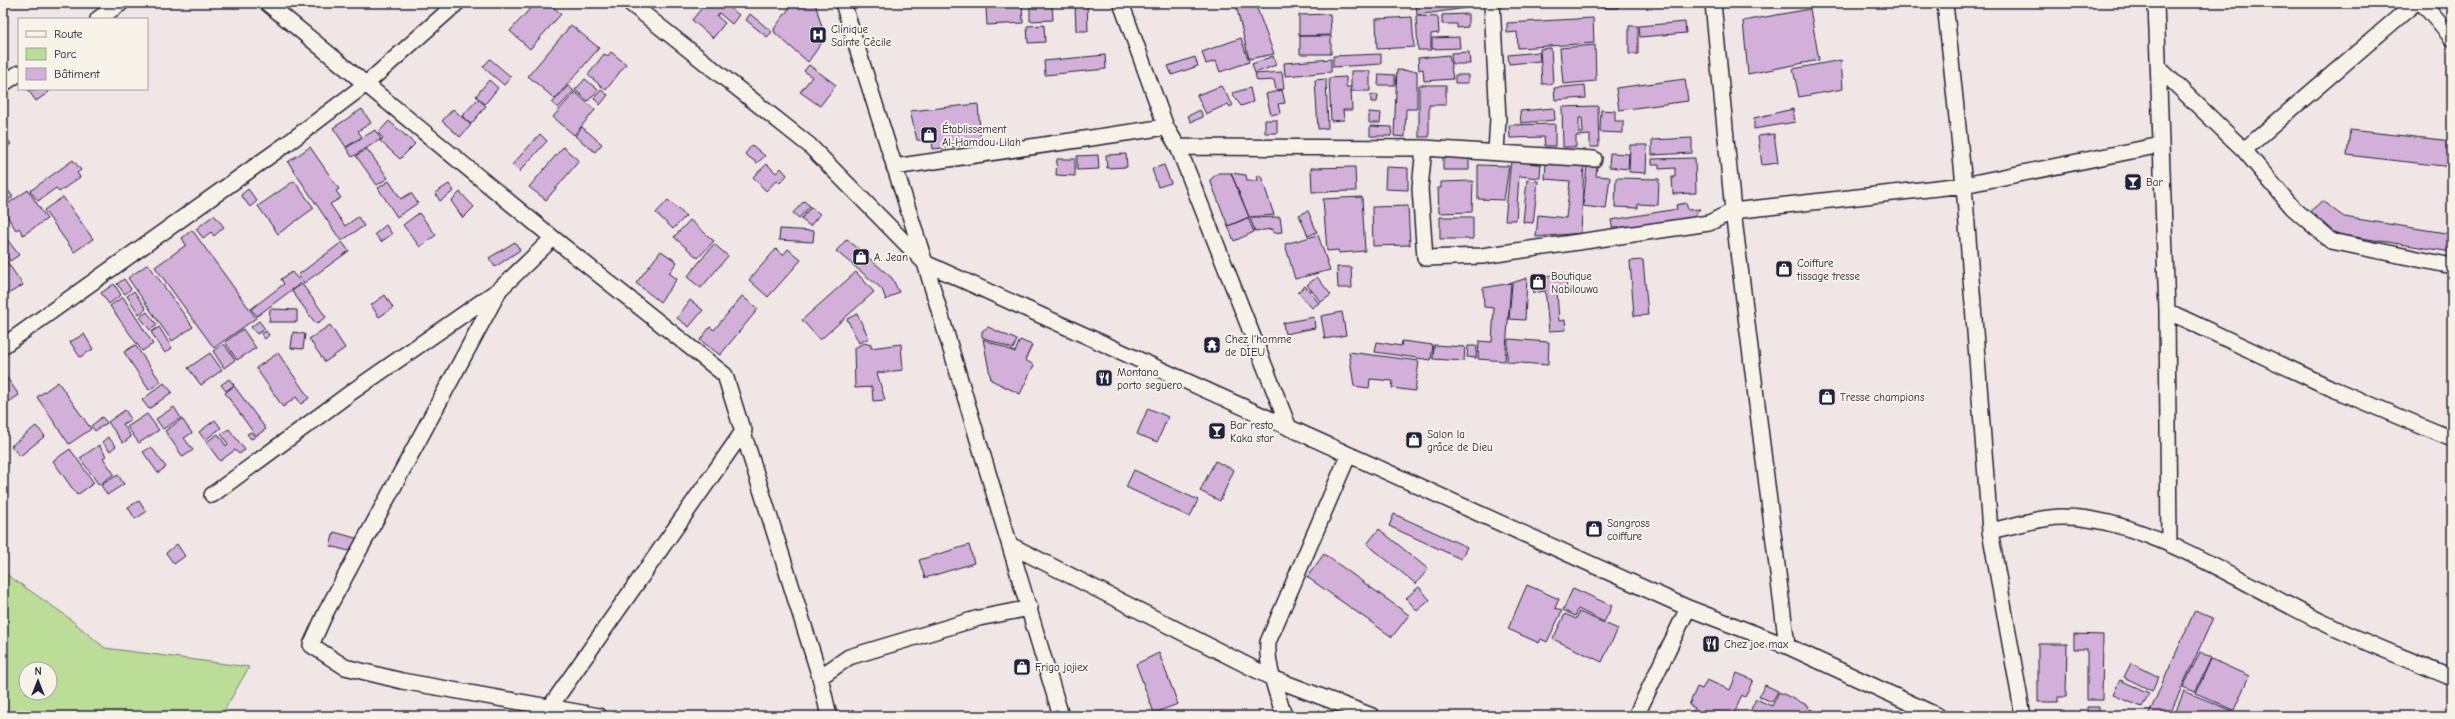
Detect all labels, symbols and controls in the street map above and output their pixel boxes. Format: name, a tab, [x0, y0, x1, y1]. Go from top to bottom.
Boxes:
legend	[18, 18, 148, 90]
place label: Clinique Sainte Cécile	[831, 23, 892, 49]
hospital icon: Clinique Sainte Cécile	[808, 25, 828, 45]
text: Route	[54, 27, 83, 41]
text: Parc	[54, 47, 77, 61]
text: Bâtiment	[54, 67, 100, 81]
place label: Établissement Al-Hamdou Lilah	[942, 122, 1021, 149]
shop icon: Établissement Al-Hamdou Lilah	[919, 125, 939, 145]
bar icon: Bar	[2123, 172, 2143, 192]
place label: Bar	[2146, 176, 2163, 189]
shop icon: A. Jean	[851, 247, 871, 267]
place label: A. Jean	[874, 251, 908, 264]
place label: Coiffure tissage tresse	[1796, 257, 1860, 283]
shop icon: Coiffure tissage tresse	[1774, 259, 1794, 279]
place label: Boutique Nabilouwa	[1551, 270, 1598, 296]
shop icon: Boutique Nabilouwa	[1528, 272, 1548, 292]
place label: Chez l'homme de DIEU	[1225, 333, 1292, 359]
temple icon: Chez l'homme de DIEU	[1202, 335, 1222, 355]
place label: Montana porto seguero	[1117, 366, 1183, 392]
restaurant icon: Montana porto seguero	[1094, 368, 1114, 388]
shop icon: Tresse champions	[1817, 387, 1837, 407]
place label: Tresse champions	[1840, 391, 1925, 404]
place label: Bar resto Kaka star	[1230, 419, 1274, 445]
bar icon: Bar resto Kaka star	[1207, 421, 1227, 441]
place label: Salon la grâce de Dieu	[1427, 428, 1493, 454]
shop icon: Salon la grâce de Dieu	[1404, 430, 1424, 450]
place label: Sangross coiffure	[1607, 517, 1650, 543]
shop icon: Sangross coiffure	[1584, 519, 1604, 539]
restaurant icon: Chez joe max	[1701, 634, 1721, 654]
place label: Chez joe max	[1724, 638, 1789, 651]
shop icon: Frigo jojiex	[1012, 657, 1032, 677]
north arrow	[18, 661, 58, 701]
place label: Frigo jojiex	[1035, 661, 1088, 674]
text: N	[34, 665, 42, 678]

